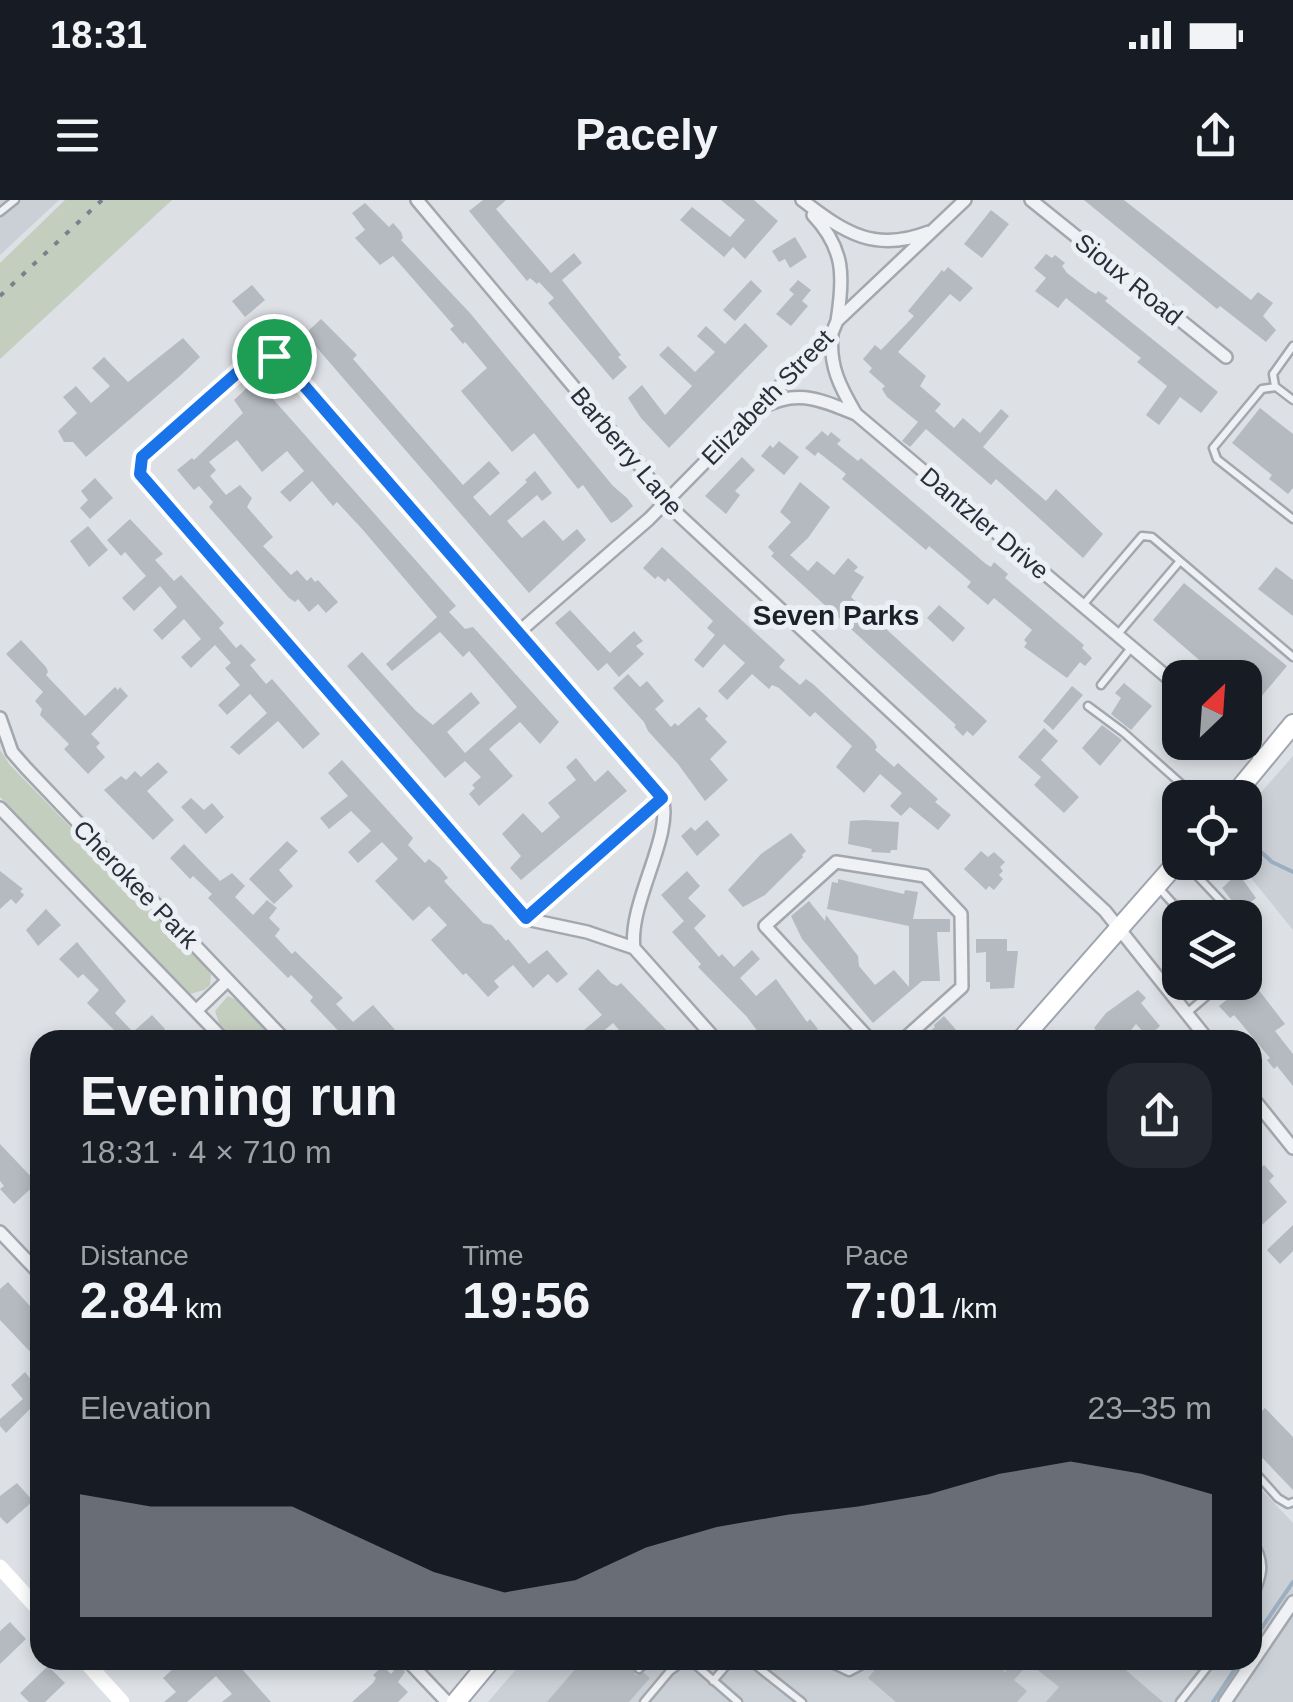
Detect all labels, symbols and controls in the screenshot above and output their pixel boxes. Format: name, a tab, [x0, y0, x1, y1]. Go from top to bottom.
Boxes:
text: 18:31	[50, 14, 147, 56]
icon: menu	[50, 108, 105, 163]
icon: share	[1188, 108, 1243, 163]
text: Pacely	[575, 109, 718, 160]
street label: Sioux Road	[1070, 227, 1188, 331]
pin	[232, 314, 317, 399]
street label: Elizabeth Street	[696, 324, 838, 470]
icon: arrive	[247, 329, 302, 384]
street label: Barberry Lane	[565, 381, 689, 521]
street label: Dantzler Drive	[915, 461, 1055, 585]
district label: Seven Parks	[753, 600, 919, 631]
north arrow	[1162, 660, 1262, 760]
map controls	[1162, 660, 1262, 1000]
button: locate	[1162, 780, 1262, 880]
street label: Cherokee Park	[68, 814, 204, 954]
button: layers	[1162, 900, 1262, 1000]
button: share	[1107, 1063, 1212, 1168]
text: Evening run	[80, 1065, 398, 1127]
text: 18:31 · 4 × 710 m	[80, 1134, 332, 1170]
text: Distance	[80, 1240, 189, 1271]
text: Time	[462, 1240, 524, 1271]
text: Pace	[845, 1240, 908, 1271]
text: 2.84	[80, 1273, 177, 1329]
text: 19:56	[462, 1273, 590, 1329]
text: 7:01	[845, 1273, 945, 1329]
text: km	[177, 1293, 222, 1324]
text: /km	[945, 1293, 998, 1324]
text: Elevation	[80, 1390, 212, 1426]
text: 23–35 m	[1087, 1390, 1212, 1426]

